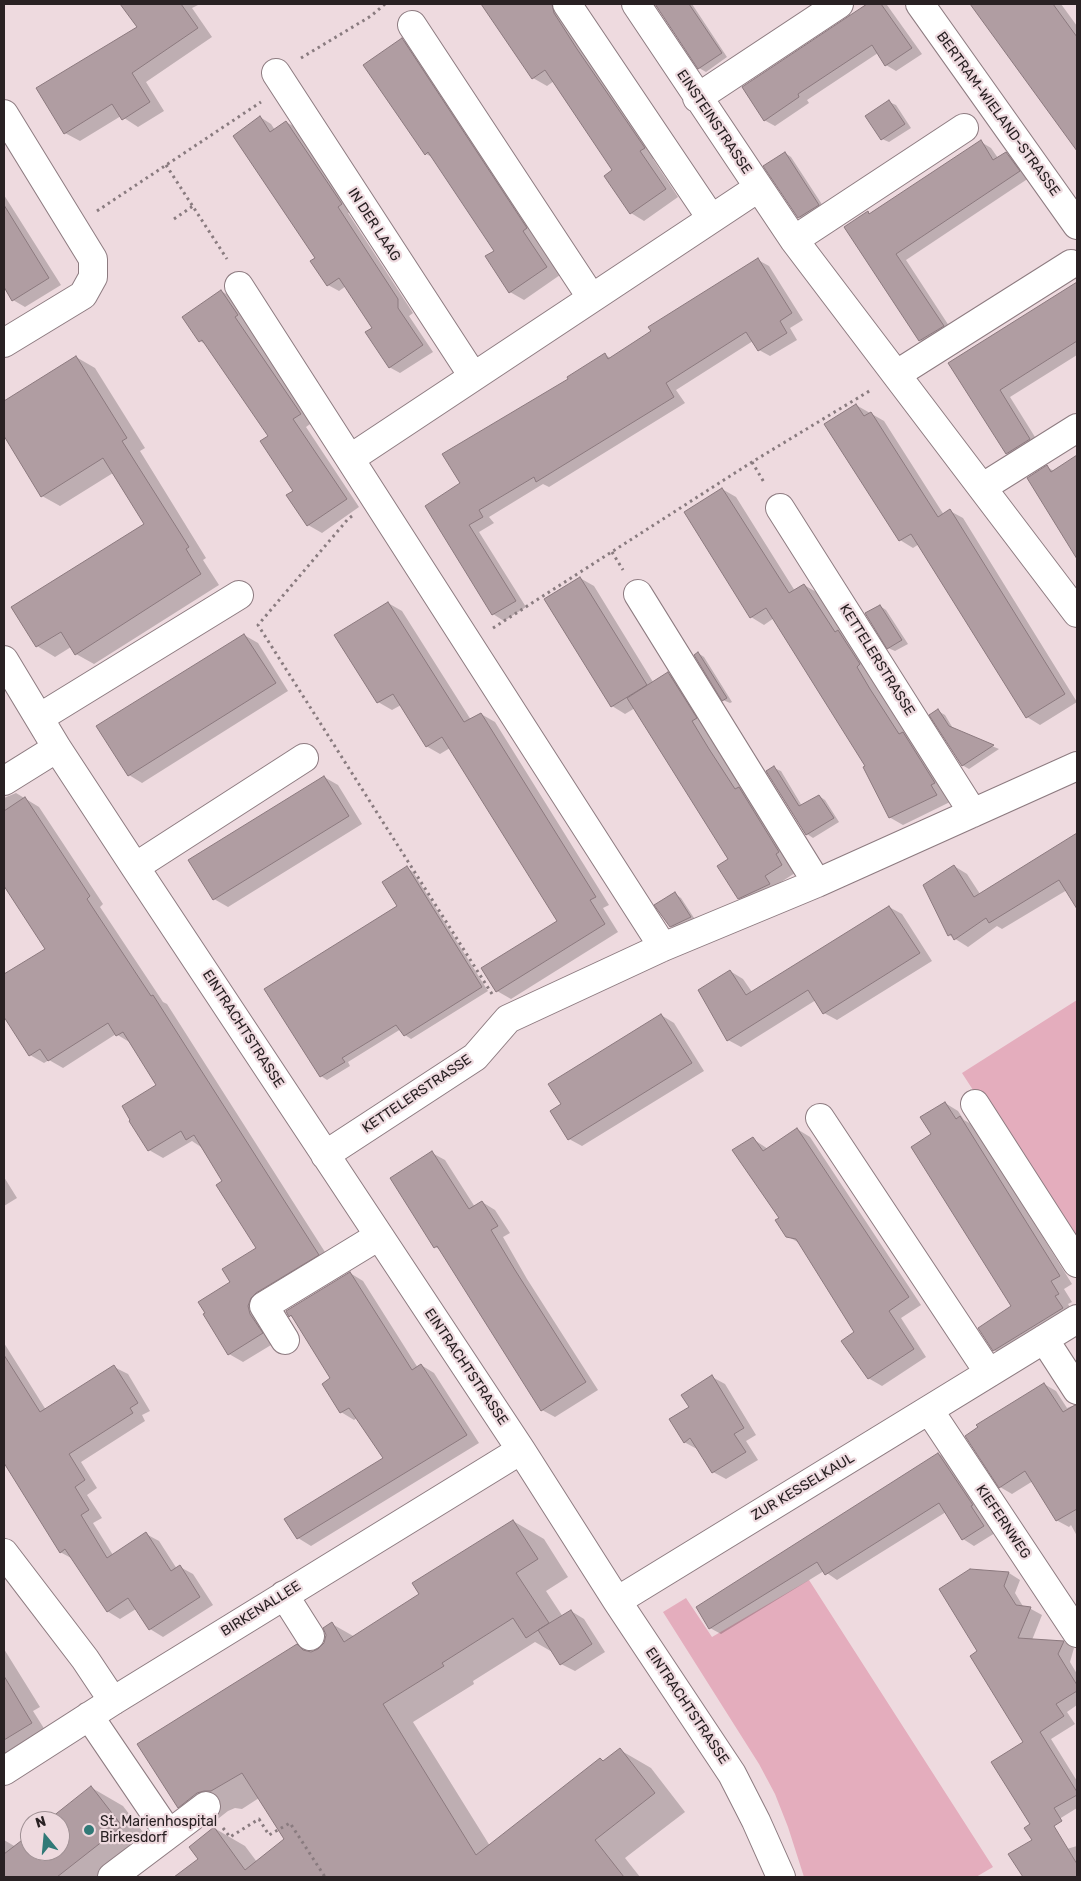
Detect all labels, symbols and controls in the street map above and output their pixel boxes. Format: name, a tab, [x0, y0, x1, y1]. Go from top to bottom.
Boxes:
street label: BERTRAM-WIELAND-STRASSE	[933, 29, 1063, 199]
street label: EINSTEINSTRASSE	[673, 67, 755, 177]
street label: IN DER LAAG	[344, 185, 404, 265]
street label: KETTELERSTRASSE	[836, 601, 918, 719]
street label: EINTRACHTSTRASSE	[199, 967, 287, 1091]
street label: KETTELERSTRASSE	[359, 1051, 475, 1137]
street label: EINTRACHTSTRASSE	[421, 1306, 511, 1428]
street label: ZUR KESSELKAUL	[749, 1450, 857, 1524]
street label: KIEFERNWEG	[972, 1482, 1034, 1562]
street label: BIRKENALLEE	[218, 1578, 304, 1640]
street label: EINTRACHTSTRASSE	[642, 1645, 732, 1767]
north arrow	[20, 1811, 70, 1861]
text: N	[33, 1813, 48, 1832]
place label: St. Marienhospital Birkesdorf	[100, 1814, 217, 1846]
marker: St. Marienhospital Birkesdorf	[82, 1823, 96, 1837]

